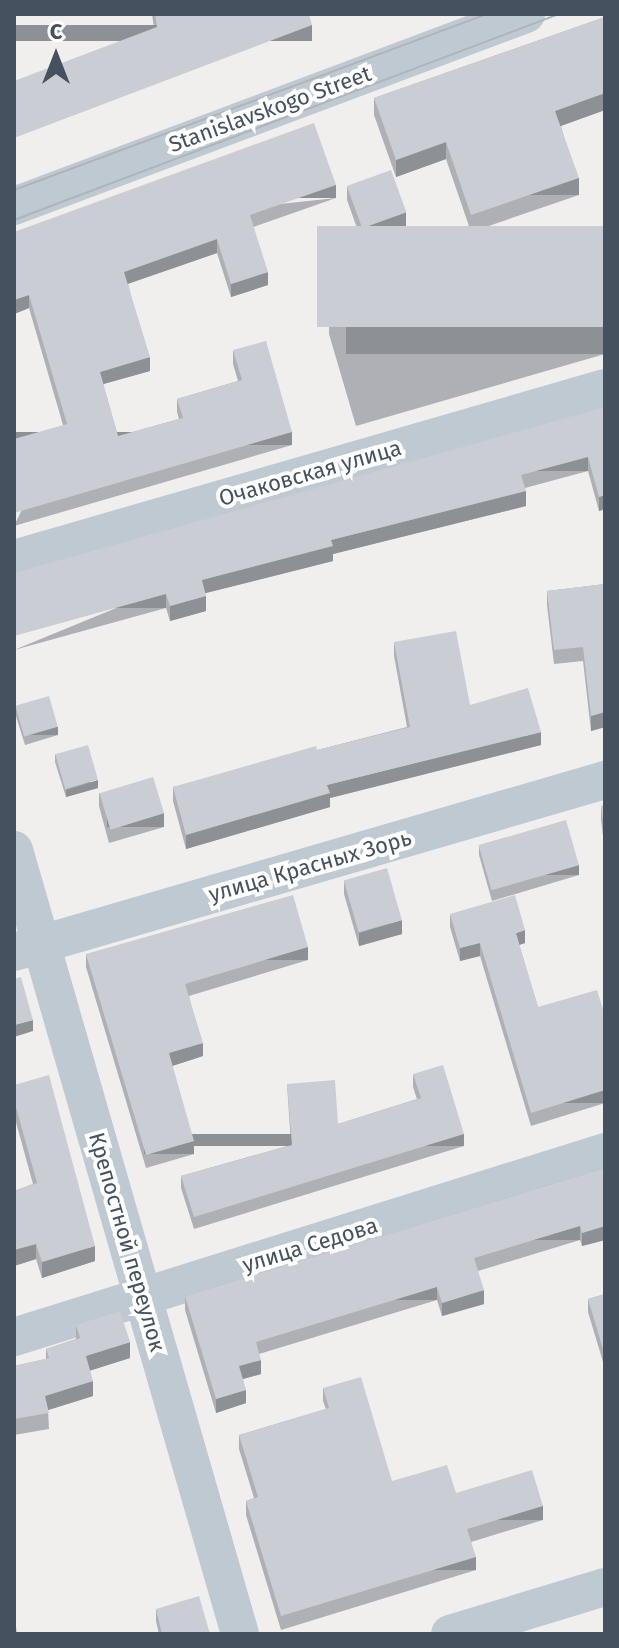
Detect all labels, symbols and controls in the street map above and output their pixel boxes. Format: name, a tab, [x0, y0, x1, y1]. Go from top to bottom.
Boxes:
north arrow	[16, 16, 96, 96]
text: С	[50, 18, 62, 45]
street label: Stanislavskogo Street	[165, 60, 375, 158]
street label: Очаковская улица	[216, 434, 404, 512]
street label: улица Красных Зорь	[206, 824, 414, 908]
street label: Крепостной переулок	[83, 1129, 171, 1355]
street label: улица Седова	[239, 1212, 381, 1278]

